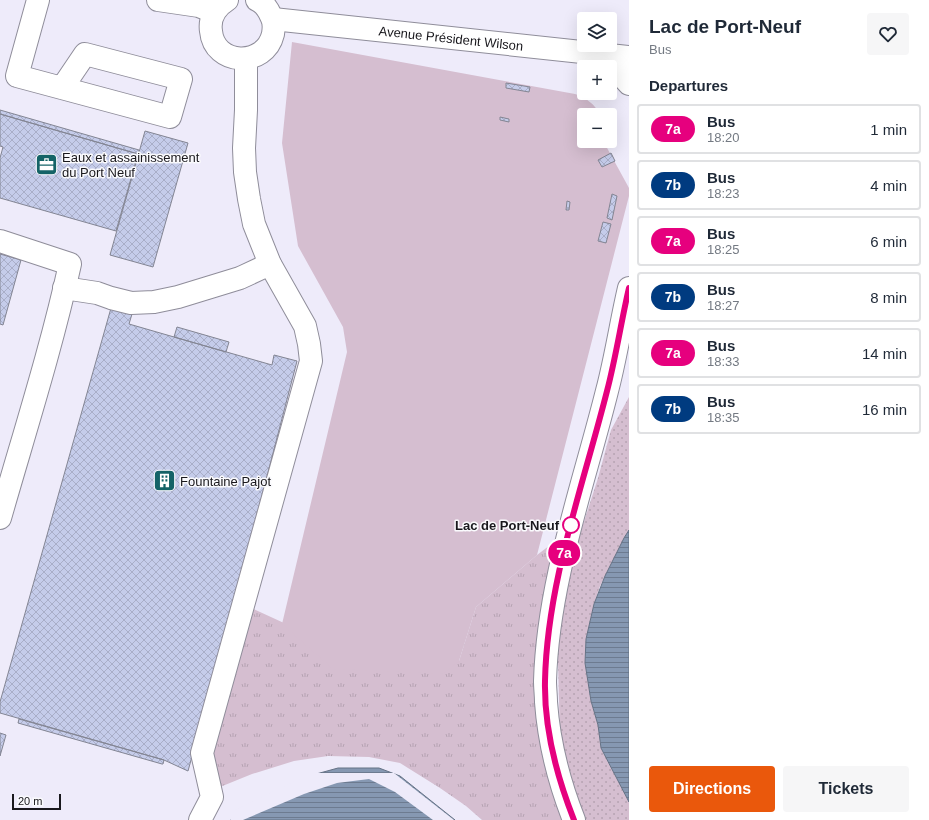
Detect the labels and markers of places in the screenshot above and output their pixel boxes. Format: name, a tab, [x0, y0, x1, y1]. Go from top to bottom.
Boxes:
place label: Eaux et assainissement du Port Neuf	[62, 150, 200, 180]
office icon: Eaux et assainissement du Port Neuf	[33, 151, 59, 177]
building icon: Fountaine Pajot	[151, 468, 177, 494]
place label: Fountaine Pajot	[180, 474, 271, 489]
marker: Lac de Port-Neuf	[562, 516, 580, 534]
place label: Lac de Port-Neuf	[455, 518, 560, 533]

